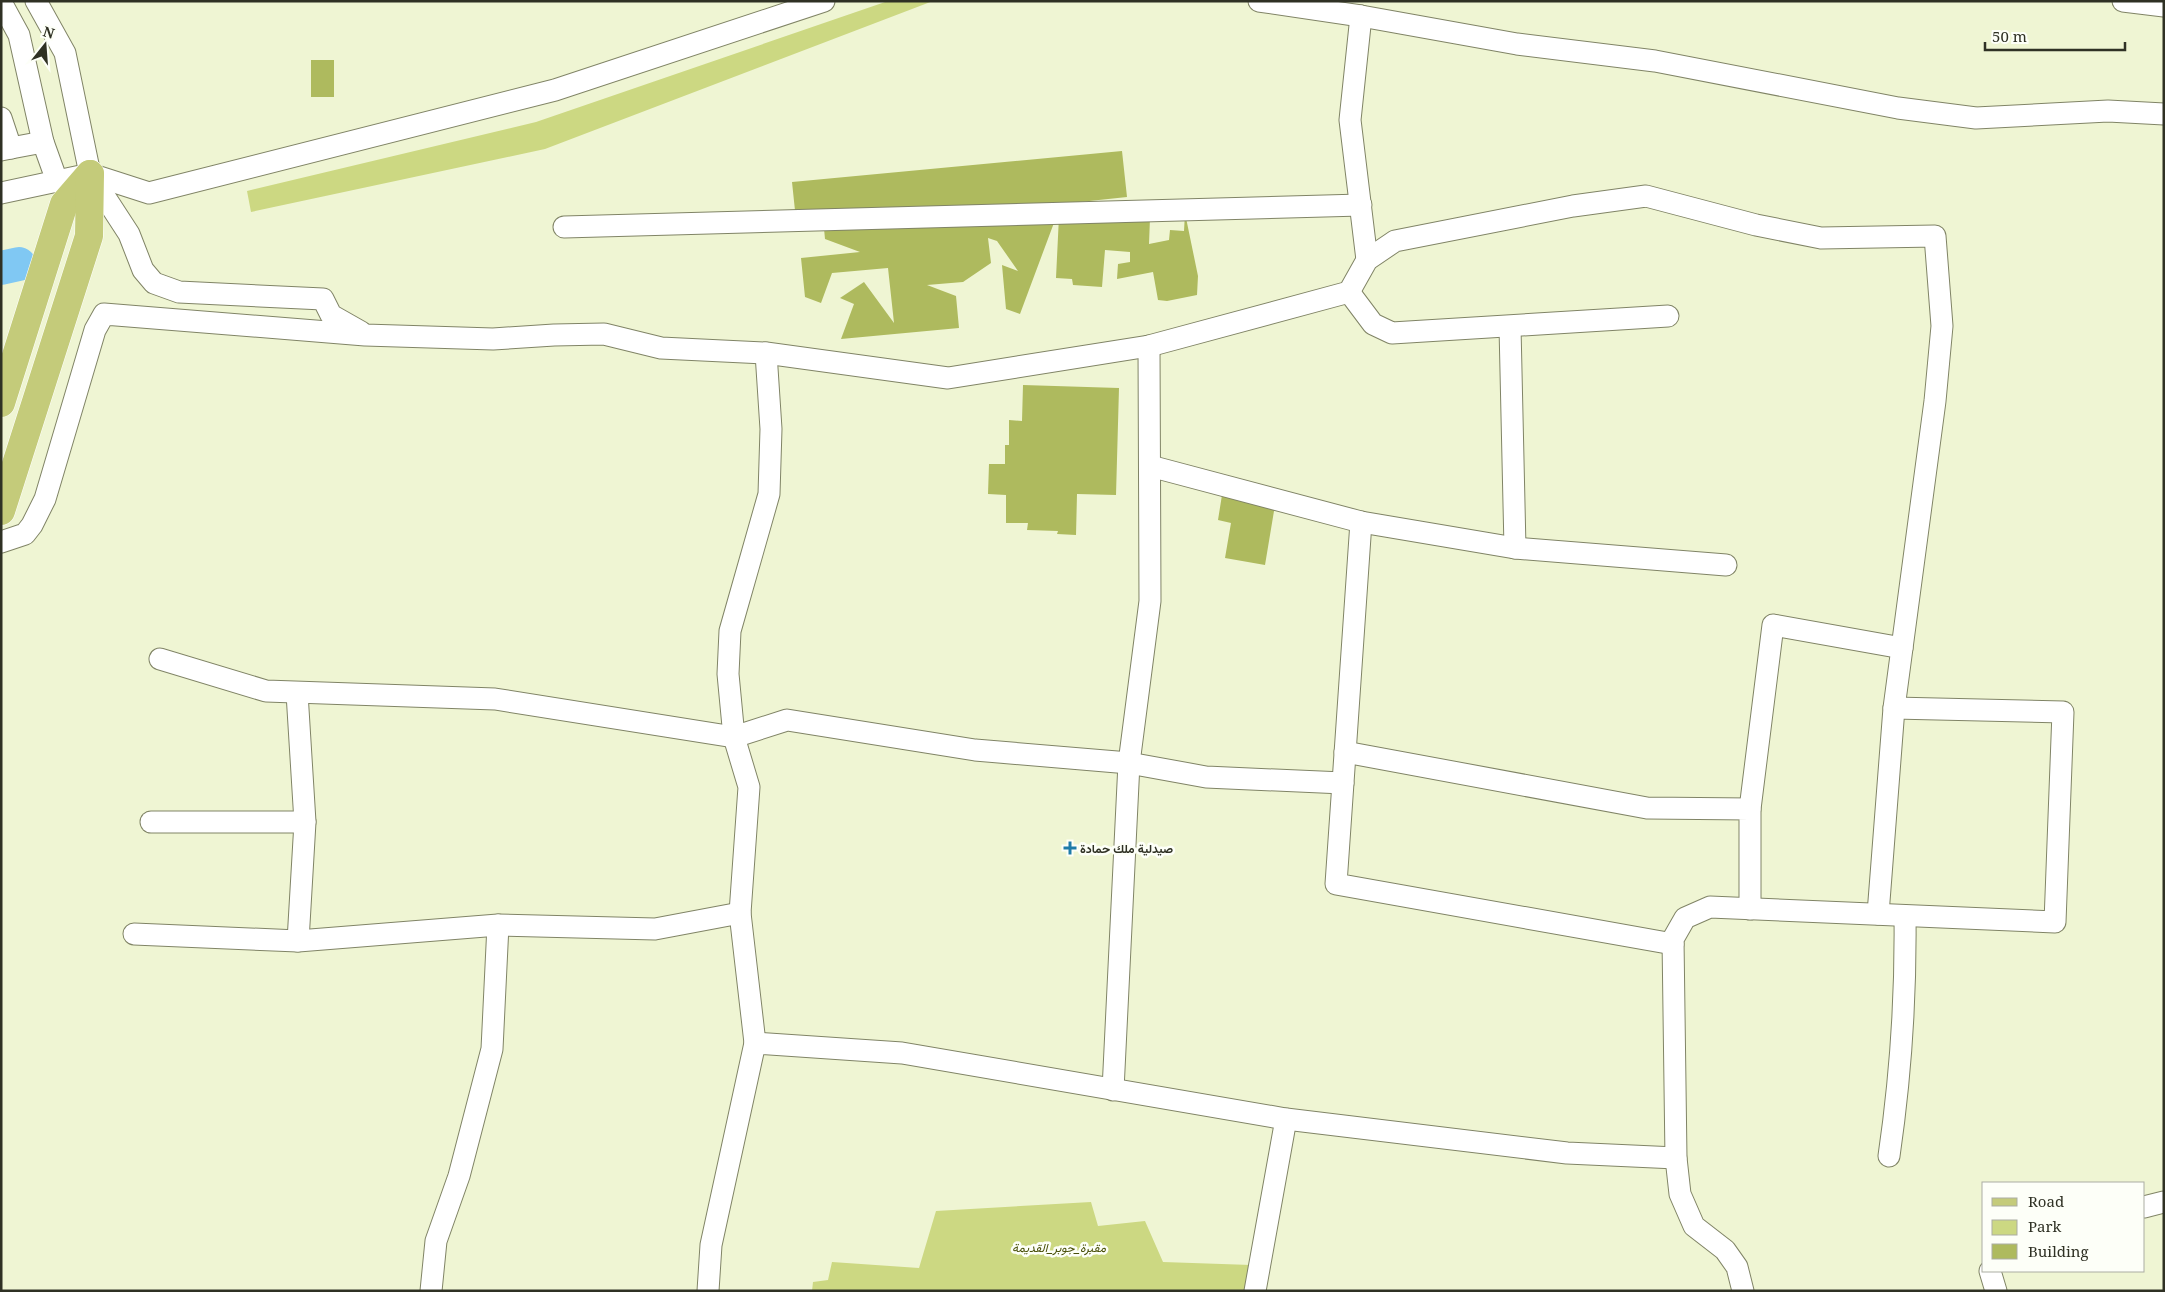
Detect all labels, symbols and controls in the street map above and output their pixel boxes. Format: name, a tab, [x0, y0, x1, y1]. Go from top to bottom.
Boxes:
north arrow	[20, 20, 70, 70]
scale bar	[1985, 20, 2125, 52]
text: N	[41, 21, 57, 43]
text: 50 m	[1992, 26, 2027, 46]
place label: صيدلية ملك حمادة	[1080, 840, 1173, 857]
marker: صيدلية ملك حمادة	[1064, 842, 1076, 854]
legend	[1982, 1182, 2145, 1272]
text: Road	[2028, 1191, 2064, 1211]
text: Park	[2028, 1216, 2062, 1236]
park label: مقبرة_جوبر_القديمة	[1012, 1239, 1107, 1256]
text: Building	[2028, 1241, 2089, 1261]

